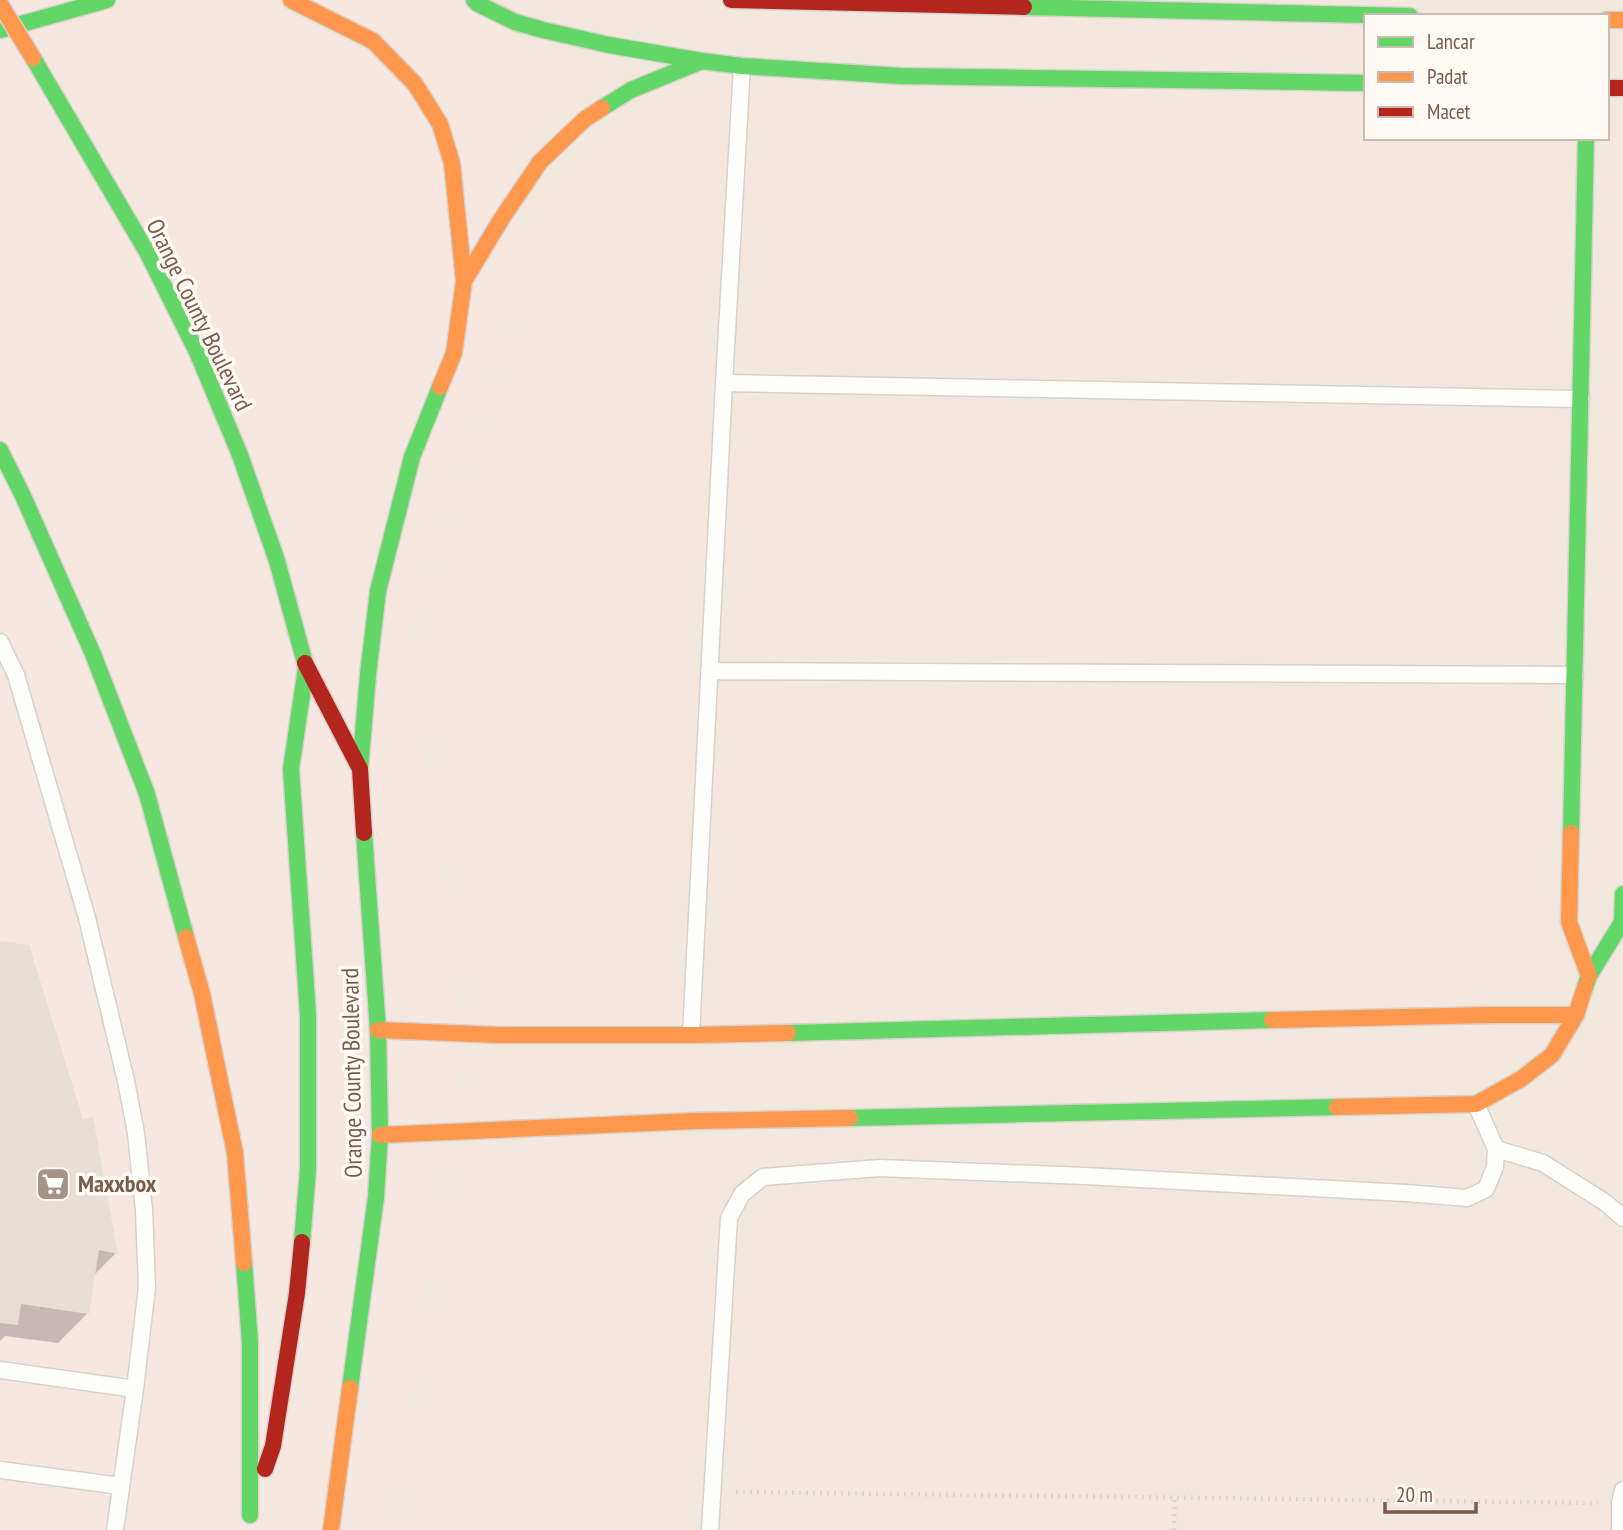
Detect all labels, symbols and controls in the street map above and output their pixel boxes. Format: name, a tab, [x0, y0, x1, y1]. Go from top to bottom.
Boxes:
legend	[1364, 14, 1609, 140]
text: Lancar	[1427, 28, 1475, 55]
text: Padat	[1427, 63, 1468, 90]
text: Macet	[1427, 98, 1471, 125]
street label: Orange County Boulevard	[140, 214, 259, 416]
street label: Orange County Boulevard	[334, 968, 369, 1178]
supermarket icon: Maxxbox	[34, 1165, 72, 1203]
place label: Maxxbox	[78, 1168, 157, 1199]
scale bar	[1385, 1470, 1476, 1514]
text: 20 m	[1396, 1481, 1433, 1508]

